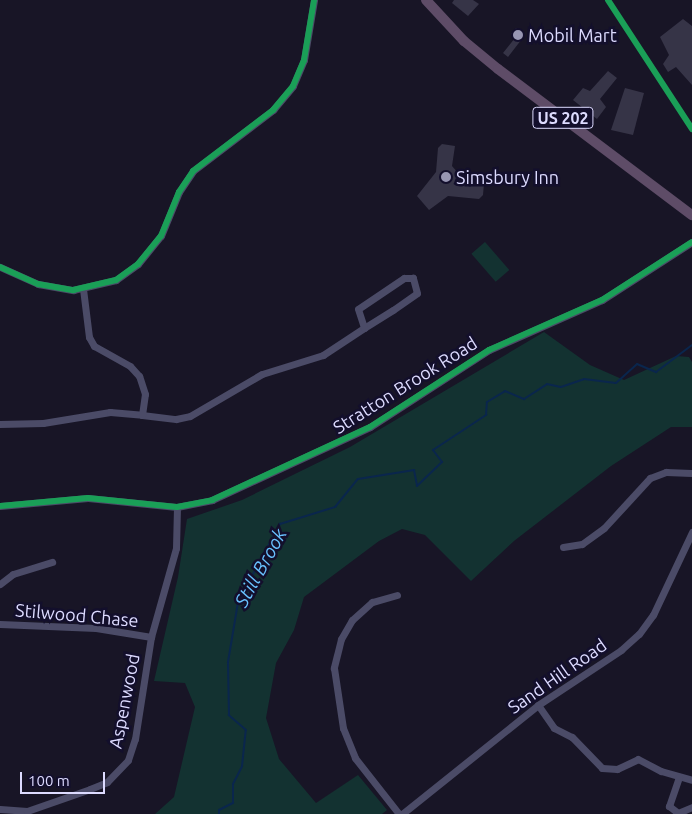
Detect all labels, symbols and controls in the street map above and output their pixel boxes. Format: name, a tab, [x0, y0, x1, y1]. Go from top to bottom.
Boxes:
place label: Mobil Mart	[528, 24, 617, 46]
marker: Mobil Mart	[512, 29, 524, 41]
road number: US 202	[532, 105, 594, 132]
place label: Simsbury Inn	[456, 166, 559, 188]
marker: Simsbury Inn	[440, 171, 452, 183]
street label: Stratton Brook Road	[329, 332, 481, 438]
water label: Still Brook	[230, 525, 292, 611]
street label: Stilwood Chase	[15, 599, 139, 631]
street label: Sand Hill Road	[503, 634, 611, 718]
street label: Aspenwood	[104, 652, 144, 750]
scale bar	[22, 762, 108, 794]
text: 100 m	[28, 772, 70, 789]

